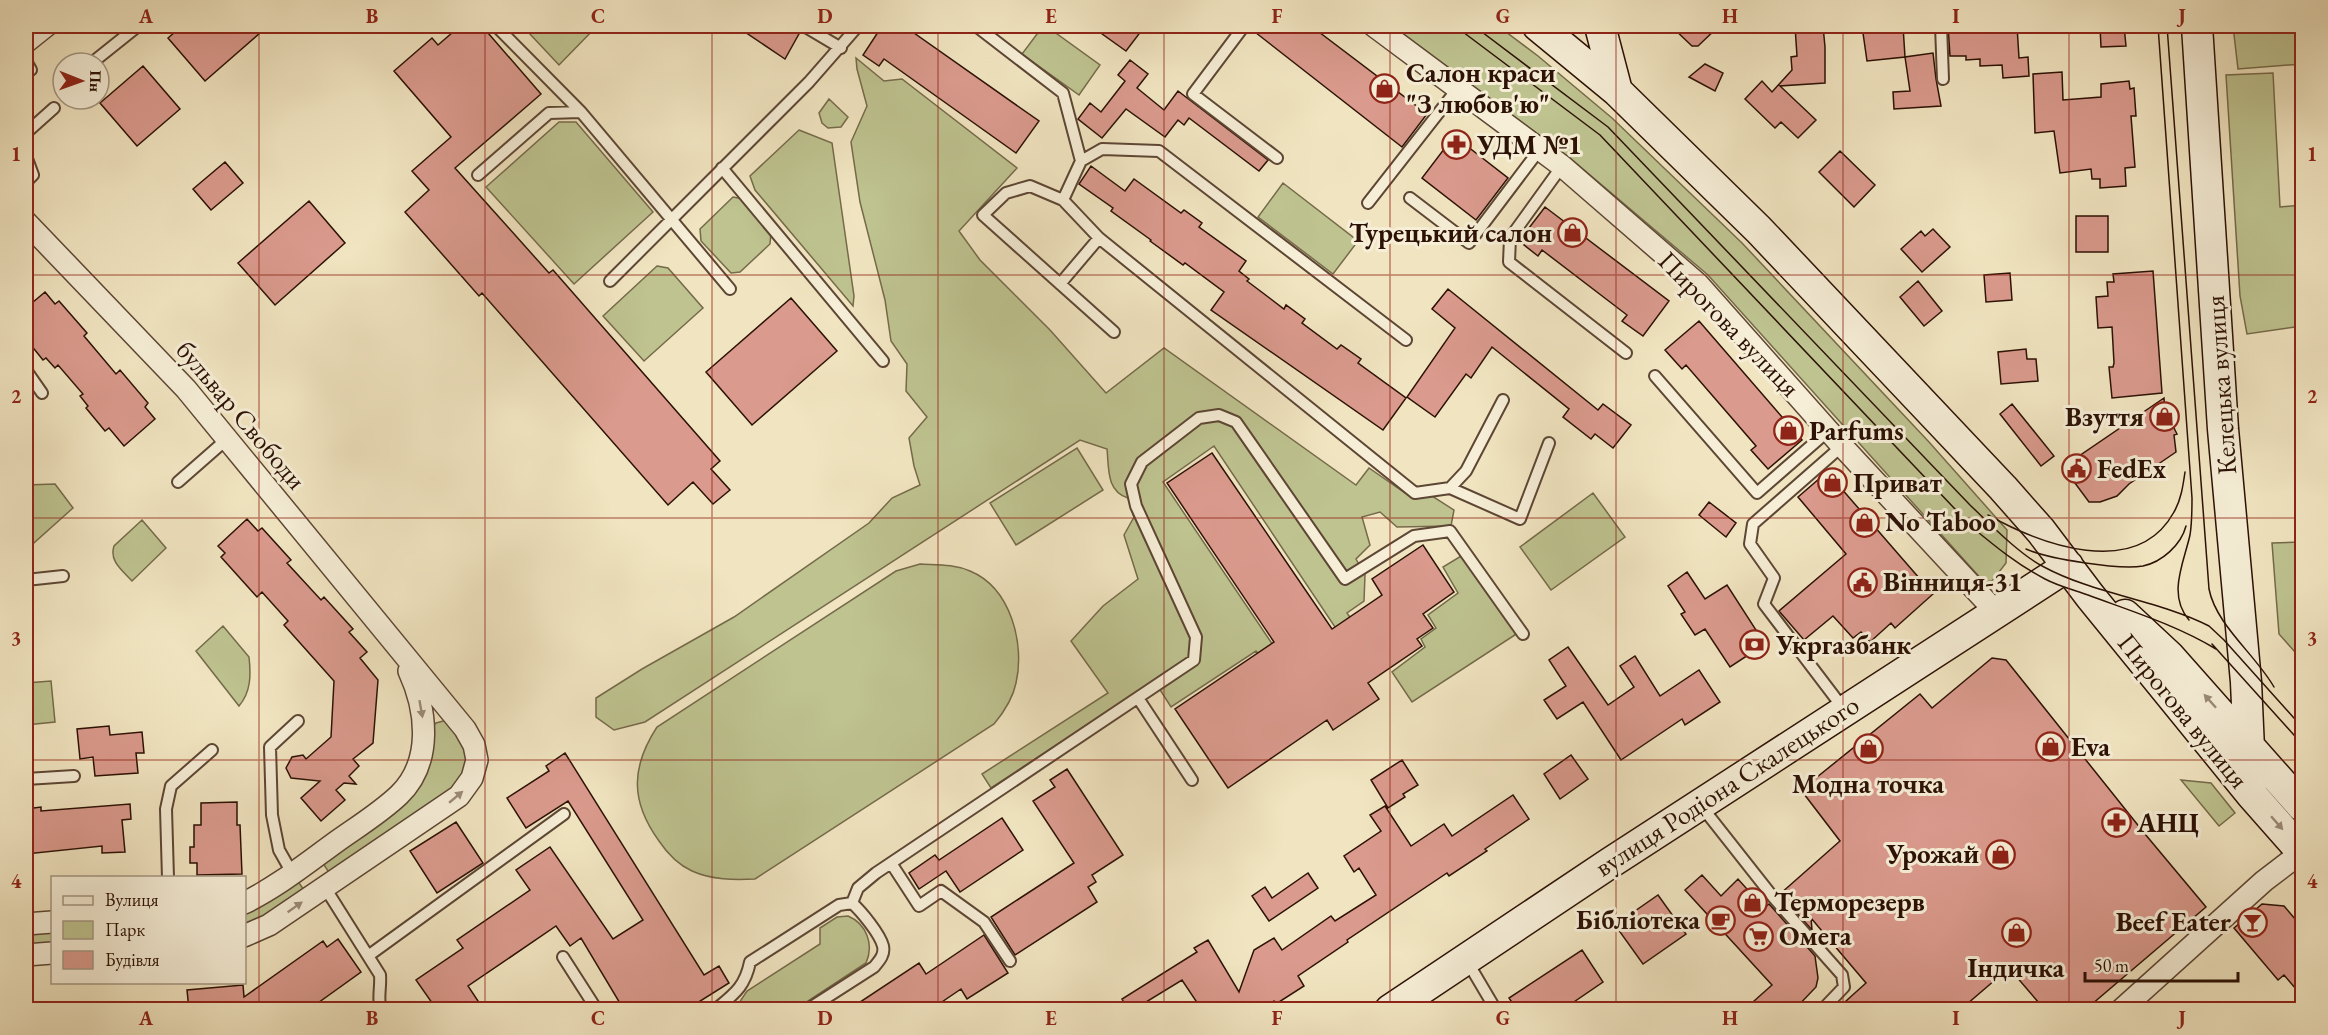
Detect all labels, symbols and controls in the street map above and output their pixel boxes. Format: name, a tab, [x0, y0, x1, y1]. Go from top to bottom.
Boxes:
text: A	[138, 3, 154, 29]
text: B	[366, 3, 378, 29]
text: C	[591, 3, 605, 29]
text: D	[817, 3, 833, 29]
text: E	[1045, 3, 1057, 29]
text: F	[1272, 3, 1283, 29]
text: G	[1496, 3, 1510, 29]
text: H	[1722, 3, 1738, 29]
text: I	[1952, 3, 1960, 29]
text: J	[2176, 3, 2186, 29]
north arrow	[51, 51, 111, 111]
place label: Салон краси "З любов'ю"	[1406, 55, 1556, 121]
text: Пн	[85, 70, 106, 92]
shop icon: Салон краси "З любов'ю"	[1369, 73, 1401, 105]
place label: УДМ №1	[1476, 127, 1582, 162]
pharmacy icon: УДМ №1	[1440, 129, 1472, 161]
text: 1	[11, 141, 21, 167]
text: 1	[2307, 141, 2317, 167]
place label: Турецький салон	[1349, 215, 1552, 250]
shop icon: Турецький салон	[1557, 217, 1589, 249]
street label: Пирогова вулиця	[1651, 243, 1808, 404]
street label: Келецька вулиця	[2197, 294, 2244, 476]
street label: бульвар Свободи	[169, 333, 314, 497]
text: 2	[11, 383, 22, 409]
text: 2	[2307, 383, 2318, 409]
place label: Взуття	[2065, 399, 2144, 434]
shop icon: Взуття	[2149, 401, 2181, 433]
place label: Parfums	[1809, 413, 1904, 448]
shop icon: Parfums	[1772, 415, 1804, 447]
place label: FedEx	[2097, 451, 2167, 486]
public building icon: FedEx	[2060, 453, 2092, 485]
place label: Приват	[1853, 465, 1942, 500]
shop icon: Приват	[1816, 467, 1848, 499]
place label: No Taboo	[1885, 504, 1996, 539]
shop icon: No Taboo	[1848, 506, 1880, 538]
place label: Вінниця-31	[1883, 564, 2022, 599]
public building icon: Вінниця-31	[1846, 566, 1878, 598]
text: 3	[11, 625, 21, 651]
text: 3	[2307, 625, 2317, 651]
street label: Пирогова вулиця	[2110, 626, 2257, 795]
place label: Укргазбанк	[1775, 627, 1911, 662]
bank icon: Укргазбанк	[1739, 629, 1771, 661]
street label: вулиця Родіона Скалецького	[1588, 687, 1866, 884]
one-way arrow	[2204, 694, 2217, 709]
one-way arrow	[417, 700, 426, 719]
place label: Eva	[2071, 729, 2110, 764]
shop icon: Eva	[2034, 731, 2066, 763]
shop icon: Модна точка	[1852, 733, 1884, 765]
place label: Модна точка	[1792, 766, 1944, 801]
one-way arrow	[448, 791, 463, 804]
place label: АНЦ	[2136, 805, 2199, 840]
pharmacy icon: АНЦ	[2100, 807, 2132, 839]
one-way arrow	[2270, 815, 2283, 830]
place label: Урожай	[1885, 836, 1979, 871]
shop icon: Урожай	[1984, 838, 2016, 870]
text: 4	[11, 868, 22, 894]
text: 4	[2307, 868, 2318, 894]
legend	[51, 876, 246, 984]
place label: Терморезерв	[1774, 884, 1925, 919]
shop icon: Терморезерв	[1737, 886, 1769, 918]
text: Вулиця	[105, 888, 158, 911]
one-way arrow	[287, 902, 303, 913]
place label: Бібліотека	[1576, 902, 1700, 937]
cafe icon: Бібліотека	[1705, 904, 1737, 936]
place label: Beef Eater	[2116, 904, 2232, 939]
bar icon: Beef Eater	[2236, 906, 2268, 938]
shop icon: Індичка	[2000, 917, 2032, 949]
text: Парк	[105, 918, 145, 941]
place label: Омега	[1779, 918, 1852, 953]
supermarket icon: Омега	[1742, 920, 1774, 952]
scale bar	[2085, 945, 2238, 983]
text: Будівля	[105, 948, 160, 971]
place label: Індичка	[1968, 950, 2065, 985]
text: 50 m	[2094, 954, 2129, 977]
text: A	[138, 1005, 154, 1031]
text: B	[366, 1005, 378, 1031]
text: C	[591, 1005, 605, 1031]
text: D	[817, 1005, 833, 1031]
text: E	[1045, 1005, 1057, 1031]
text: F	[1272, 1005, 1283, 1031]
text: G	[1496, 1005, 1510, 1031]
text: H	[1722, 1005, 1738, 1031]
text: I	[1952, 1005, 1960, 1031]
text: J	[2176, 1005, 2186, 1031]

